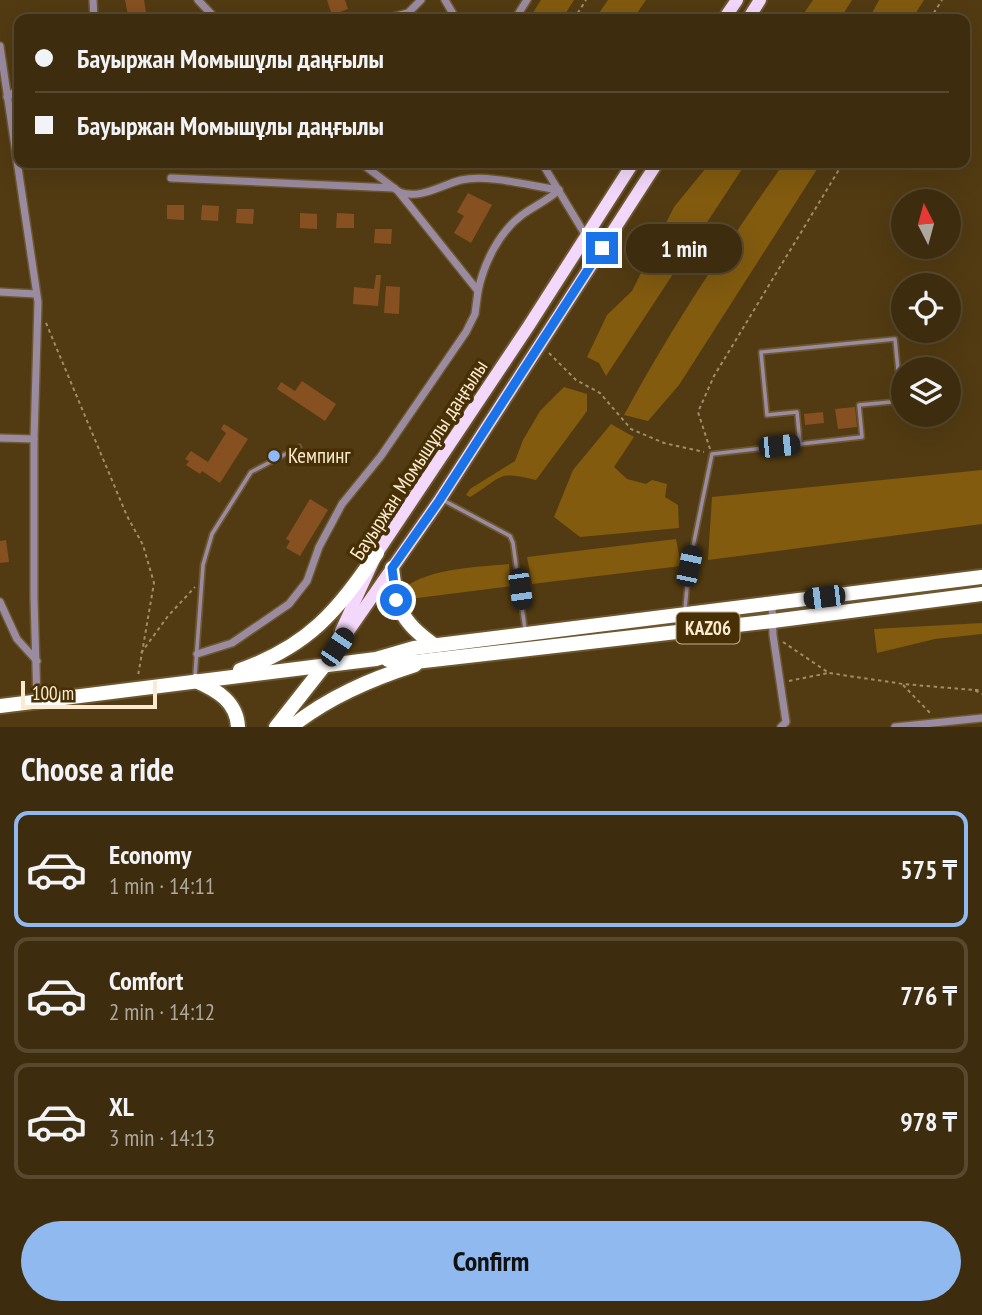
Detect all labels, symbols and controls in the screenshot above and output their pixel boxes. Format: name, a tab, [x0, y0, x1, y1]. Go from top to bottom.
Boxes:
text: Бауыржан Момышұлы даңғылы	[77, 42, 384, 75]
text: Бауыржан Момышұлы даңғылы	[77, 109, 384, 142]
north arrow	[891, 189, 961, 259]
map controls	[891, 189, 961, 427]
callout: 1 min	[626, 224, 742, 272]
route end	[586, 232, 618, 264]
text: 1 min	[661, 234, 707, 263]
button: locate	[891, 273, 961, 343]
street label: Бауыржан Момышұлы даңғылы	[344, 354, 493, 565]
button: layers	[891, 357, 961, 427]
car	[758, 433, 801, 459]
place label: Кемпинг	[288, 442, 351, 469]
marker: Кемпинг	[266, 448, 282, 464]
car	[675, 543, 704, 589]
car	[507, 567, 534, 611]
route start	[380, 584, 412, 616]
car	[802, 584, 847, 610]
road number: KАZ06	[676, 612, 740, 643]
car	[317, 624, 358, 670]
scale bar	[21, 678, 158, 710]
text: 100 m	[32, 681, 74, 705]
text: Choose a ride	[21, 748, 174, 790]
icon: car	[25, 838, 88, 901]
text: Economy	[109, 838, 191, 871]
text: 575 ₸	[900, 853, 957, 886]
text: 1 min · 14:11	[109, 871, 215, 900]
icon: car	[25, 964, 88, 1027]
text: Comfort	[109, 964, 183, 997]
text: 776 ₸	[900, 979, 957, 1012]
text: 2 min · 14:12	[109, 997, 215, 1026]
icon: car	[25, 1090, 88, 1153]
text: XL	[109, 1090, 134, 1123]
text: 978 ₸	[900, 1105, 957, 1138]
text: 3 min · 14:13	[109, 1123, 215, 1152]
button: Confirm	[21, 1221, 961, 1301]

